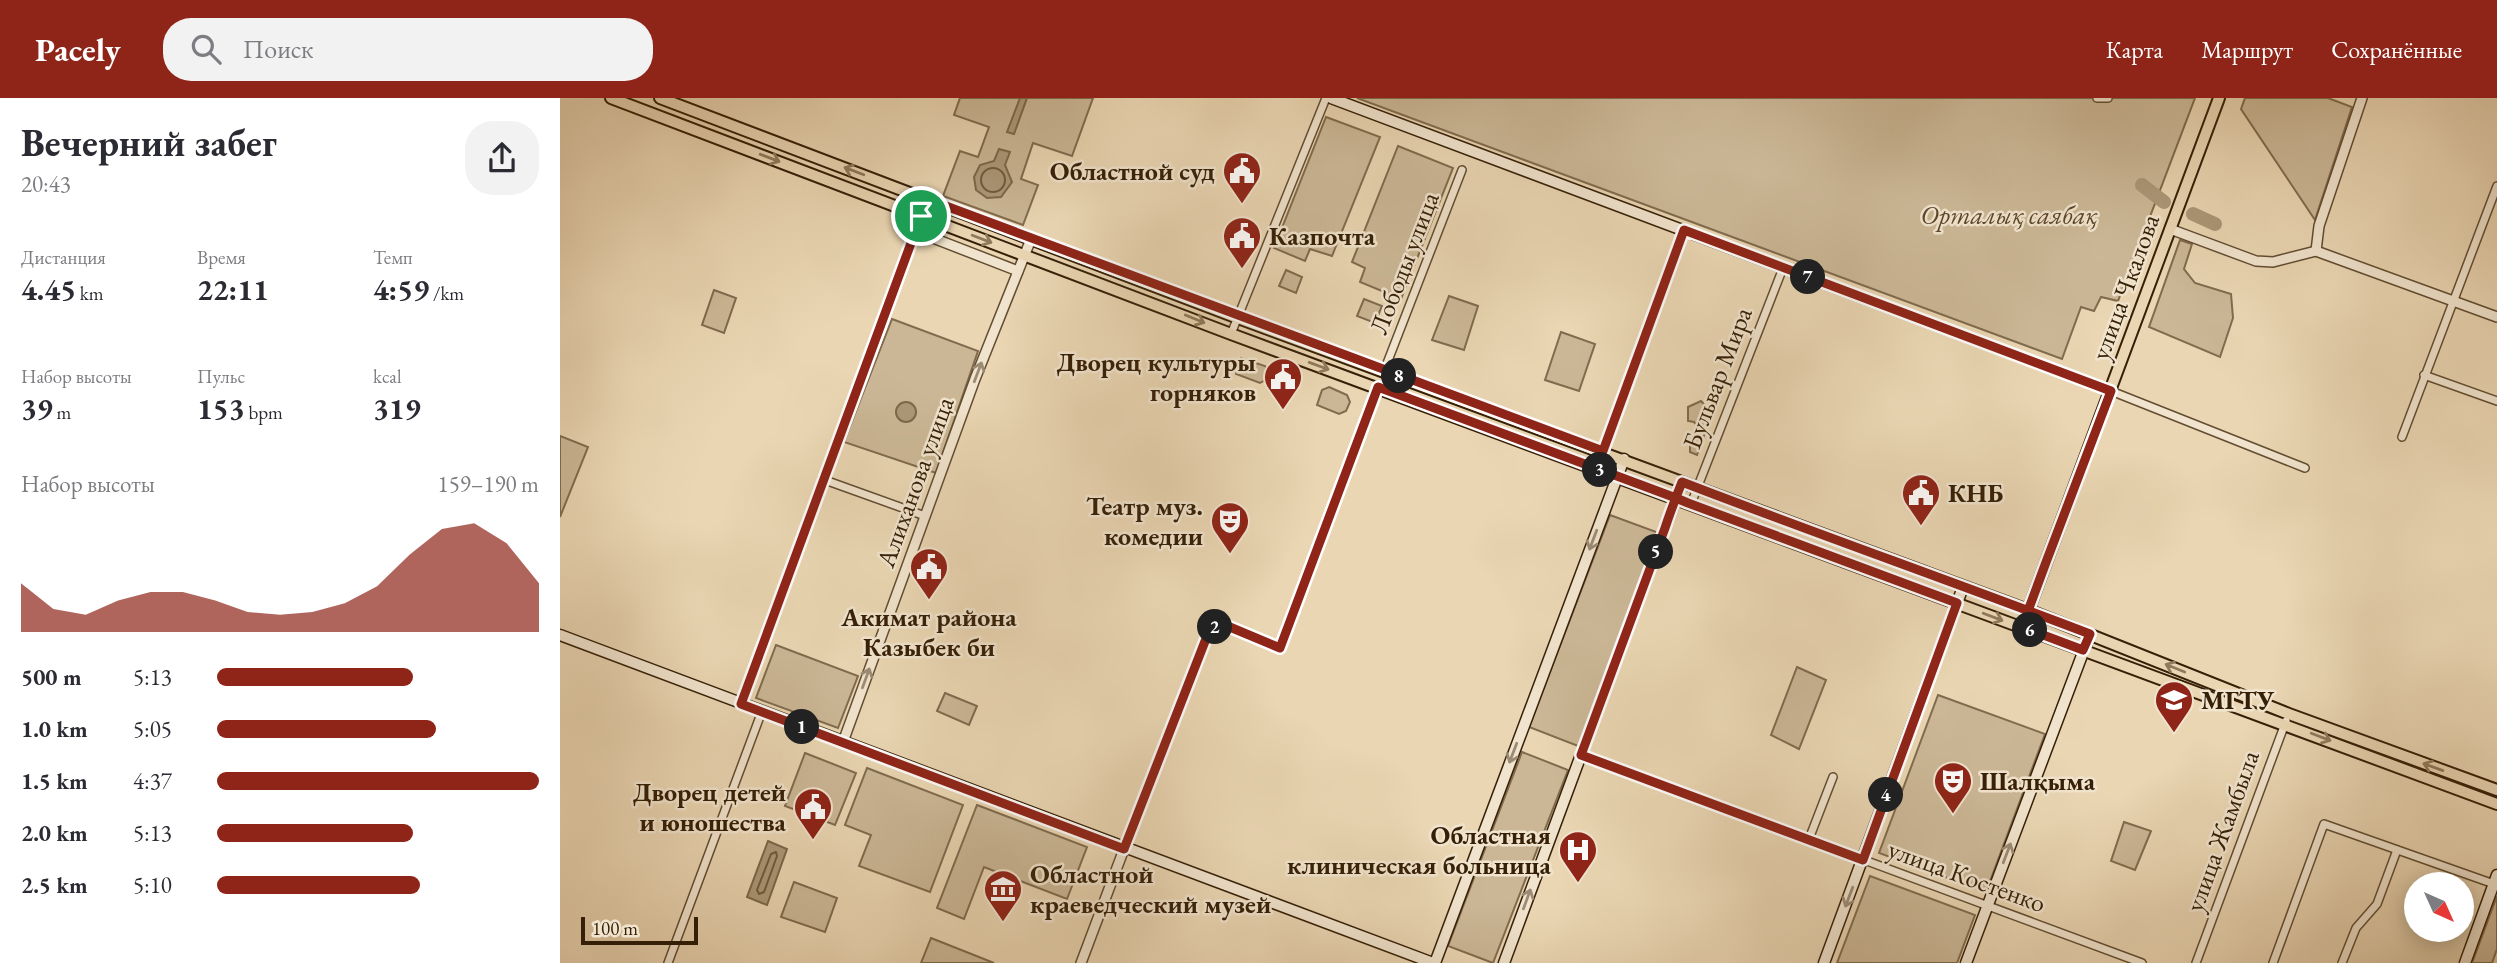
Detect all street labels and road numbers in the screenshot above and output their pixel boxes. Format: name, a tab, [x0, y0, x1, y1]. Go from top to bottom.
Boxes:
street label: Лободы улица	[1361, 187, 1447, 339]
street label: улица Чкалова	[2083, 209, 2167, 365]
street label: Бульвар Мира	[1674, 302, 1760, 454]
street label: Алиханова улица	[868, 391, 962, 573]
street label: улица Жамбыла	[2177, 745, 2267, 916]
street label: улица Костенко	[1884, 832, 2050, 920]

